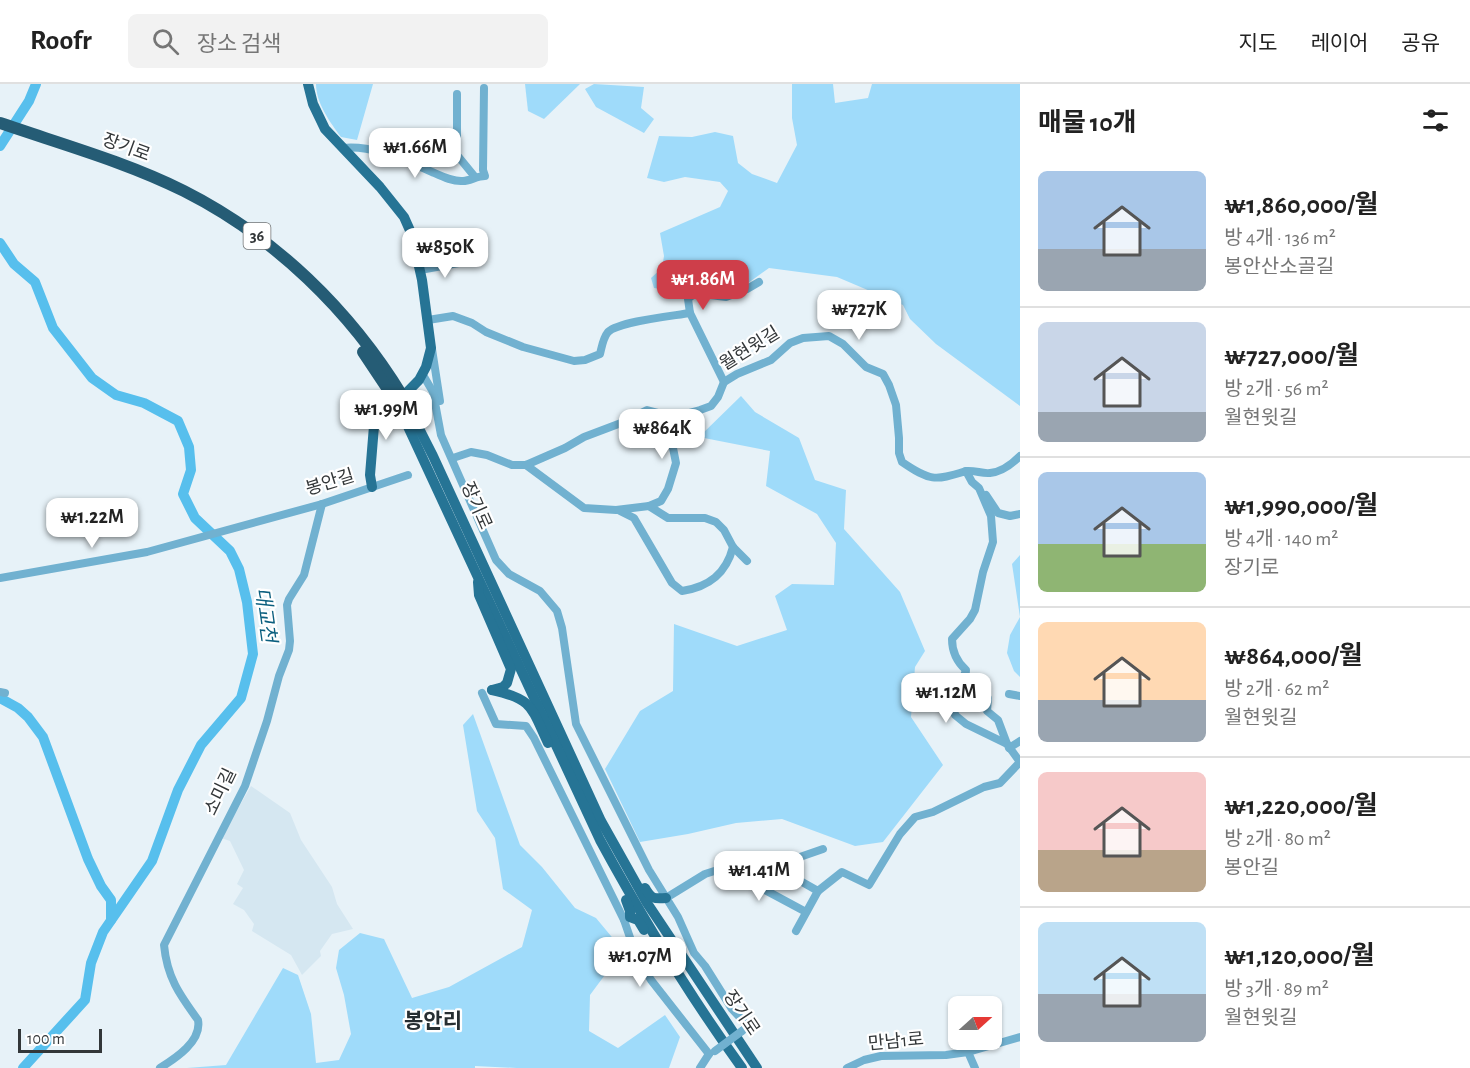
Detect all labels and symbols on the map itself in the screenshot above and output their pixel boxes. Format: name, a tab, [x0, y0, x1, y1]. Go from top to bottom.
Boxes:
pin: ₩1.66M	[366, 128, 464, 179]
street label: 장기로	[100, 129, 153, 165]
road number: 36	[244, 223, 270, 249]
pin: ₩850K	[403, 228, 487, 279]
pin: ₩1.86M	[654, 260, 752, 311]
pin: ₩727K	[817, 290, 901, 341]
street label: 월현윗길	[717, 323, 783, 374]
pin: ₩1.99M	[337, 390, 435, 441]
pin: ₩864K	[620, 409, 704, 460]
street label: 봉안길	[303, 466, 356, 499]
street label: 장기로	[458, 479, 496, 532]
pin: ₩1.22M	[43, 498, 141, 549]
water label: 대교천	[251, 586, 280, 646]
pin: ₩1.12M	[897, 673, 995, 724]
street label: 소미길	[200, 765, 240, 818]
pin: ₩1.41M	[710, 851, 808, 902]
pin: ₩1.07M	[591, 937, 689, 988]
street label: 장기로	[720, 986, 764, 1039]
north arrow	[948, 996, 1002, 1050]
district label: 봉안리	[404, 1010, 462, 1032]
scale bar	[18, 1026, 102, 1054]
street label: 만남1로	[867, 1030, 925, 1053]

